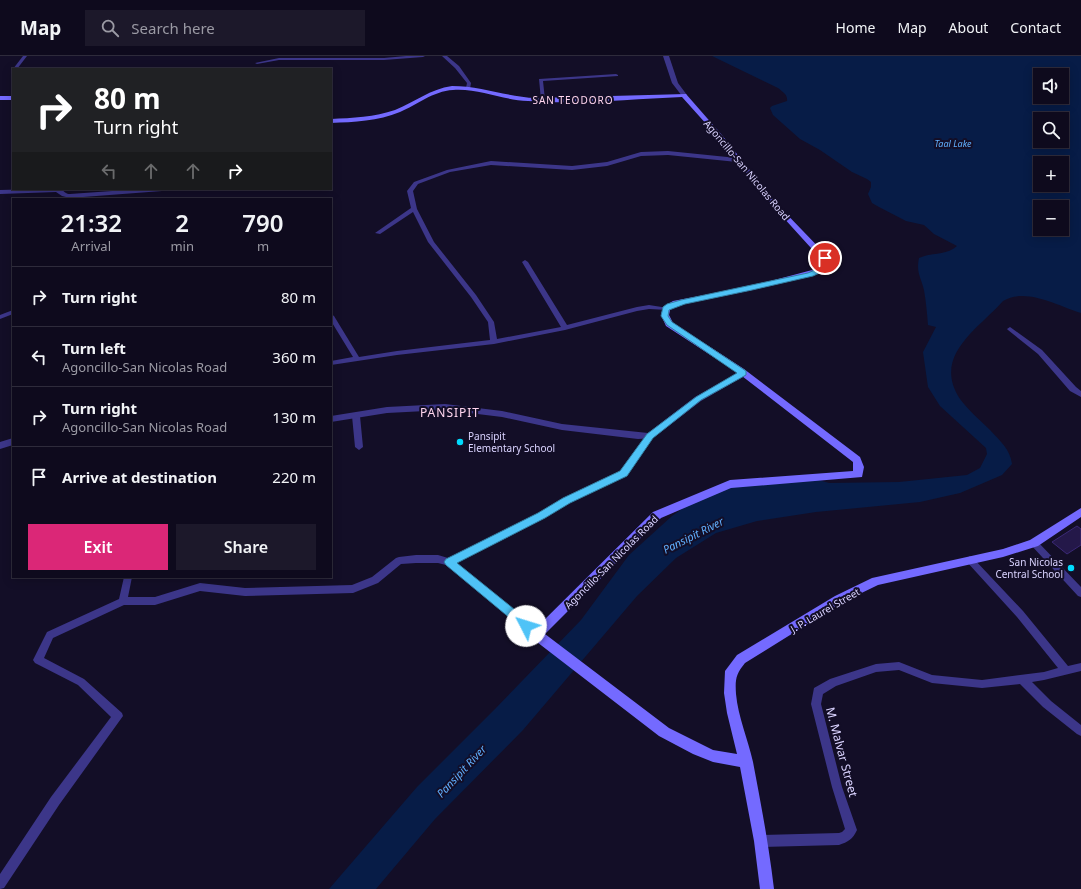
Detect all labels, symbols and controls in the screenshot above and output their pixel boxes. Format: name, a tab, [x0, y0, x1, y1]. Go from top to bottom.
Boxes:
search box	[85, 10, 365, 46]
text: Map	[20, 15, 61, 41]
icon: search	[99, 17, 121, 39]
text: Search here	[131, 18, 215, 38]
text: Home	[836, 18, 875, 37]
text: Map	[897, 18, 927, 37]
text: About	[949, 18, 988, 37]
text: Contact	[1010, 18, 1061, 37]
map controls	[1033, 68, 1069, 236]
button: sound	[1033, 68, 1069, 104]
text: 80 m	[94, 79, 161, 117]
icon: right	[28, 84, 80, 136]
district label: SAN TEODORO	[532, 93, 614, 107]
button: search	[1033, 112, 1069, 148]
text: Turn right	[94, 115, 178, 139]
street label: Agoncillo-San Nicolas Road	[701, 117, 793, 223]
water label: Taal Lake	[935, 137, 972, 150]
button: +	[1033, 156, 1069, 192]
icon: left	[98, 160, 120, 182]
icon: ahead	[140, 160, 162, 182]
icon: ahead	[182, 160, 204, 182]
icon: right	[224, 160, 246, 182]
button: −	[1033, 200, 1069, 236]
text: 21:32	[60, 206, 122, 239]
text: 2	[175, 206, 189, 239]
text: 790	[242, 206, 284, 239]
text: Arrival	[71, 237, 111, 255]
text: min	[170, 237, 194, 255]
text: m	[257, 237, 269, 255]
pin	[808, 241, 842, 275]
icon: arrive	[814, 247, 836, 269]
icon: right	[28, 286, 50, 308]
text: Turn right	[62, 287, 137, 307]
text: 80 m	[281, 287, 316, 307]
text: Turn left	[62, 338, 126, 358]
icon: left	[28, 346, 50, 368]
text: 360 m	[272, 347, 316, 367]
text: Agoncillo-San Nicolas Road	[62, 358, 227, 376]
text: Turn right	[62, 398, 137, 418]
district label: PANSIPIT	[420, 404, 480, 421]
icon: right	[28, 406, 50, 428]
text: 130 m	[272, 407, 316, 427]
text: Agoncillo-San Nicolas Road	[62, 418, 227, 436]
place label: Pansipit Elementary School	[468, 429, 555, 455]
marker: Pansipit Elementary School	[455, 437, 465, 447]
icon: arrive	[28, 466, 50, 488]
text: Arrive at destination	[62, 467, 217, 487]
text: 220 m	[272, 467, 316, 487]
street label: Agoncillo-San Nicolas Road	[561, 512, 661, 612]
water label: Pansipit River	[660, 513, 726, 557]
button: Exit	[28, 524, 168, 570]
button: Share	[176, 524, 316, 570]
place label: San Nicolas Central School	[995, 555, 1063, 581]
marker: San Nicolas Central School	[1066, 563, 1076, 573]
street label: J. P. Laurel Street	[787, 584, 862, 636]
position arrow	[505, 605, 547, 647]
street label: M. Malvar Street	[822, 705, 862, 799]
water label: Pansipit River	[433, 741, 490, 800]

